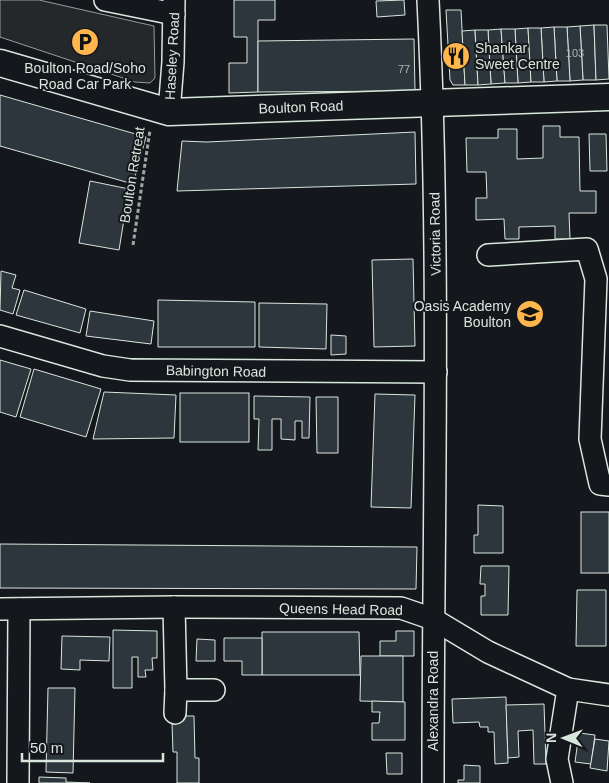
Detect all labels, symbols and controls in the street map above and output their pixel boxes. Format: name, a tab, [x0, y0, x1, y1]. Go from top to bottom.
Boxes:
street label: Haseley Road	[162, 12, 182, 100]
parking icon: Boulton Road/Soho Road Car Park	[70, 27, 100, 57]
place label: Shankar Sweet Centre	[475, 40, 560, 72]
restaurant icon: Shankar Sweet Centre	[441, 41, 471, 71]
house number: 103	[566, 47, 584, 59]
place label: Boulton Road/Soho Road Car Park	[24, 60, 146, 92]
house number: 77	[398, 63, 410, 75]
street label: Boulton Road	[258, 98, 344, 116]
street label: Boulton Retreat	[116, 126, 148, 224]
street label: Victoria Road	[426, 192, 444, 276]
place label: Oasis Academy Boulton	[414, 298, 511, 330]
school or university icon: Oasis Academy Boulton	[515, 299, 545, 329]
street label: Babington Road	[166, 362, 266, 380]
street label: Queens Head Road	[279, 600, 403, 618]
street label: Alexandra Road	[425, 651, 441, 751]
north arrow	[539, 713, 589, 763]
scale bar	[22, 730, 164, 762]
text: N	[543, 733, 559, 743]
text: 50 m	[30, 739, 63, 756]

